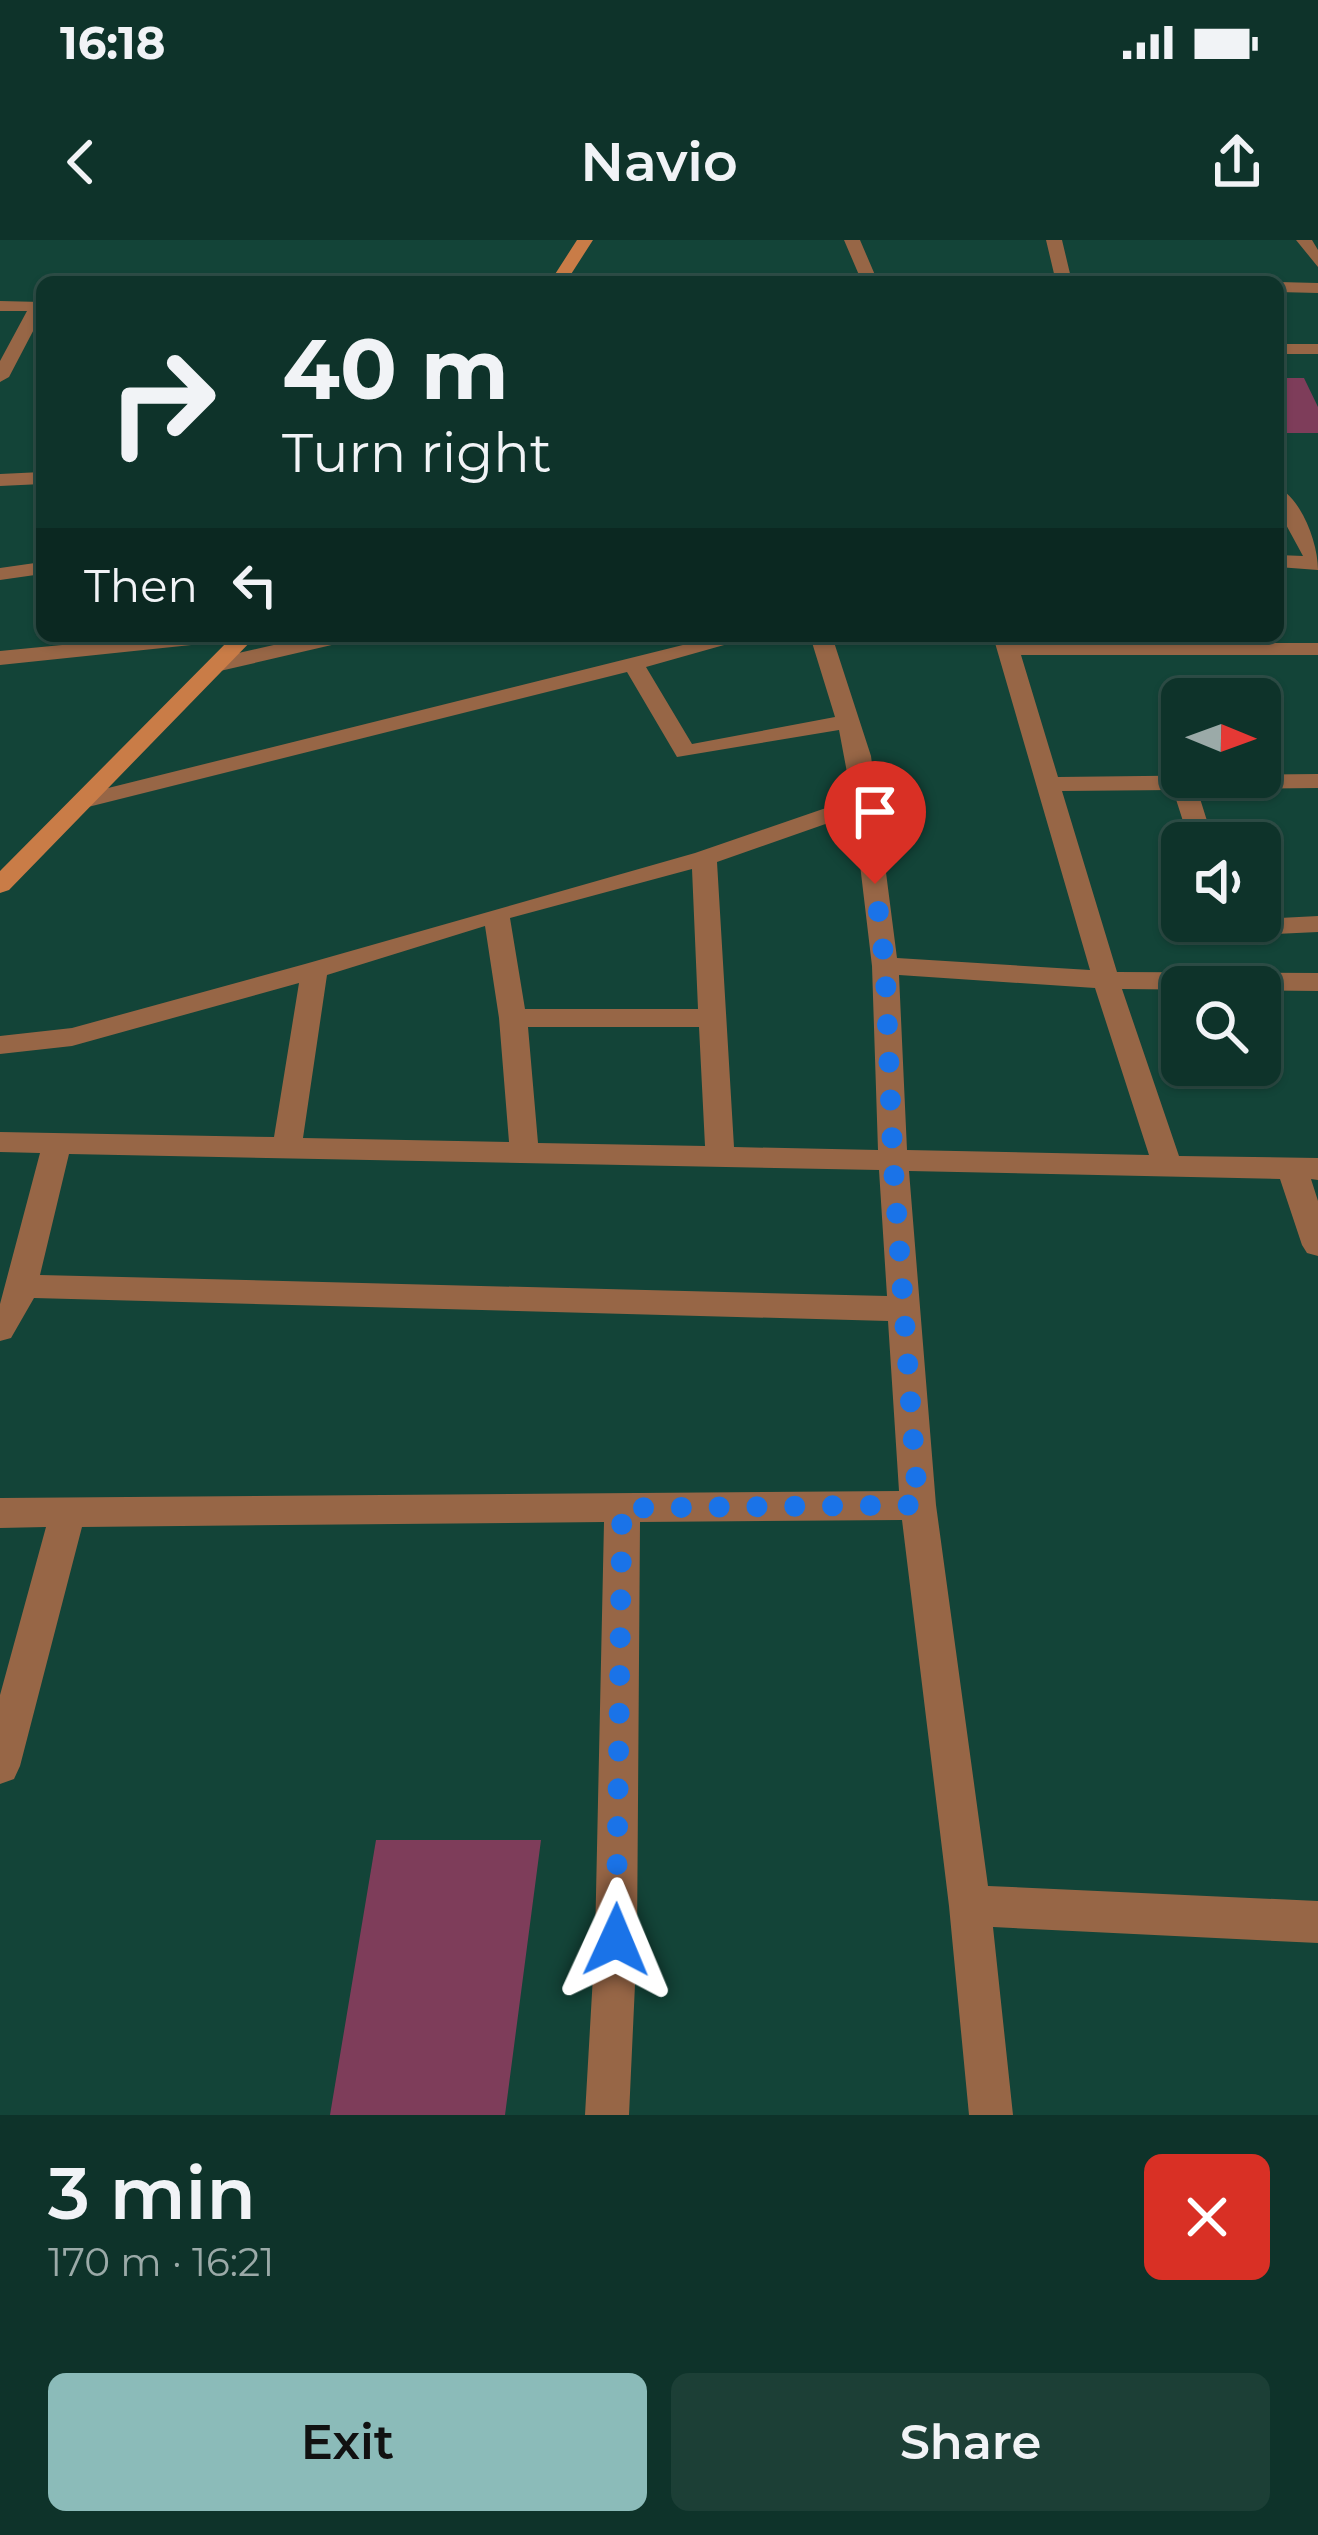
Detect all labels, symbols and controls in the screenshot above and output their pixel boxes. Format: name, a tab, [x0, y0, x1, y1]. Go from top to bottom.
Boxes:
text: 16:18	[60, 15, 165, 70]
icon: back	[48, 129, 114, 195]
text: Navio	[580, 129, 738, 195]
icon: share	[1204, 129, 1270, 195]
text: 40 m	[282, 318, 509, 420]
icon: right	[84, 324, 240, 480]
text: Turn right	[282, 420, 552, 486]
icon: left	[222, 552, 288, 618]
text: Then	[84, 558, 198, 613]
north arrow	[1161, 678, 1281, 798]
map controls	[1161, 678, 1281, 1086]
pin	[824, 761, 926, 884]
icon: arrive	[842, 779, 908, 845]
button: sound	[1161, 822, 1281, 942]
button: search	[1161, 966, 1281, 1086]
position arrow	[553, 1877, 679, 2003]
text: 3 min	[48, 2149, 256, 2237]
button: close	[1144, 2154, 1270, 2280]
text: 170 m · 16:21	[48, 2238, 274, 2286]
button: Exit	[48, 2373, 647, 2511]
button: Share	[671, 2373, 1270, 2511]

